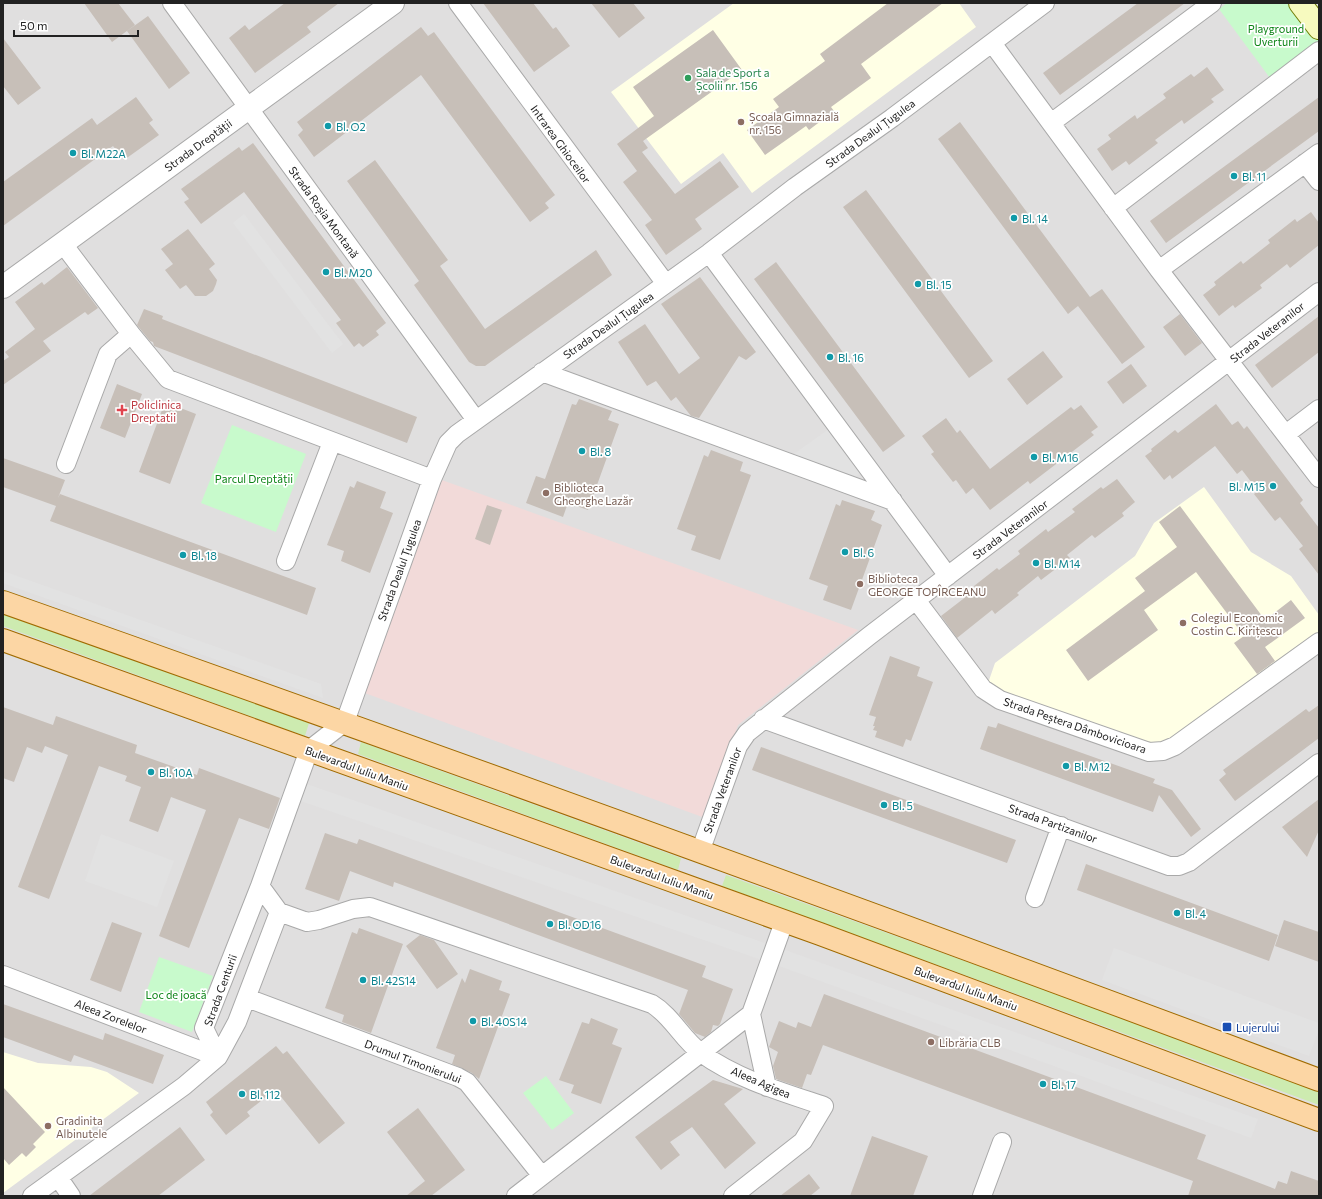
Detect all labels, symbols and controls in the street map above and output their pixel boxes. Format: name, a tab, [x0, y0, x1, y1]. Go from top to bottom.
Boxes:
scale bar	[14, 12, 138, 38]
text: 50 m	[20, 18, 48, 32]
park label: Playground Uverturii	[1248, 22, 1304, 48]
place label: Sala de Sport a Școlii nr. 156	[696, 66, 769, 93]
marker: Sala de Sport a Școlii nr. 156	[683, 73, 693, 83]
street label: Strada Dealul Țugulea	[823, 96, 918, 171]
street label: Intrarea Ghioceilor	[528, 102, 594, 186]
place label: Școala Gimnazială nr. 156	[749, 110, 839, 136]
street label: Strada Dreptății	[162, 116, 235, 175]
marker: Școala Gimnazială nr. 156	[736, 117, 746, 127]
place label: Bl. O2	[336, 120, 366, 133]
marker: Bl. O2	[323, 121, 333, 131]
place label: Bl. M22A	[81, 147, 126, 160]
marker: Bl. M22A	[68, 148, 78, 158]
street label: Strada Roșia Montană	[286, 164, 362, 261]
place label: Bl. 11	[1242, 170, 1266, 183]
marker: Bl. 11	[1229, 171, 1239, 181]
place label: Bl. 14	[1022, 212, 1048, 225]
marker: Bl. 14	[1009, 213, 1019, 223]
place label: Bl. M20	[334, 266, 372, 279]
marker: Bl. M20	[321, 267, 331, 277]
place label: Bl. 15	[926, 278, 952, 291]
marker: Bl. 15	[913, 279, 923, 289]
street label: Strada Dealul Țugulea	[560, 289, 657, 363]
street label: Strada Veteranilor	[1227, 299, 1307, 365]
place label: Bl. 16	[838, 351, 864, 364]
marker: Bl. 16	[825, 352, 835, 362]
place label: Policlinica Dreptatii	[131, 398, 181, 424]
marker: Policlinica Dreptatii	[116, 404, 128, 416]
place label: Bl. 8	[590, 445, 612, 458]
marker: Bl. 8	[577, 446, 587, 456]
place label: Bl. M16	[1042, 451, 1079, 464]
marker: Bl. M16	[1029, 452, 1039, 462]
park label: Parcul Dreptății	[215, 472, 293, 486]
place label: Bl. M15	[1229, 480, 1265, 493]
place label: Biblioteca Gheorghe Lazăr	[554, 481, 634, 507]
marker: Bl. M15	[1268, 481, 1278, 491]
marker: Biblioteca Gheorghe Lazăr	[541, 488, 551, 498]
street label: Strada Veteranilor	[970, 496, 1051, 562]
street label: Strada Dealul Țugulea	[375, 517, 425, 623]
place label: Bl. 6	[853, 546, 875, 559]
marker: Bl. 6	[840, 547, 850, 557]
place label: Bl. 18	[191, 549, 217, 562]
marker: Bl. 18	[178, 550, 188, 560]
place label: Bl. M14	[1044, 557, 1081, 570]
marker: Bl. M14	[1031, 558, 1041, 568]
place label: Biblioteca GEORGE TOPÎRCEANU	[868, 572, 986, 598]
marker: Biblioteca GEORGE TOPÎRCEANU	[855, 579, 865, 589]
place label: Colegiul Economic Costin C. Kirițescu	[1191, 611, 1283, 638]
marker: Colegiul Economic Costin C. Kirițescu	[1178, 618, 1188, 628]
street label: Strada Peștera Dâmbovicioara	[1001, 694, 1148, 757]
street label: Bulevardul Iuliu Maniu	[303, 743, 411, 793]
street label: Strada Veteranilor	[700, 745, 744, 835]
place label: Bl. M12	[1074, 760, 1110, 773]
marker: Bl. M12	[1061, 761, 1071, 771]
place label: Bl. 10A	[159, 766, 193, 779]
marker: Bl. 10A	[146, 767, 156, 777]
place label: Bl. 5	[892, 799, 913, 812]
marker: Bl. 5	[879, 800, 889, 810]
street label: Strada Partizanilor	[1007, 801, 1100, 845]
street label: Bulevardul Iuliu Maniu	[608, 852, 716, 902]
place label: Bl. 4	[1185, 907, 1207, 920]
marker: Bl. 4	[1172, 908, 1182, 918]
place label: Bl. OD16	[558, 918, 601, 931]
marker: Bl. OD16	[545, 919, 555, 929]
street label: Strada Centurii	[201, 952, 239, 1028]
street label: Bulevardul Iuliu Maniu	[912, 963, 1020, 1013]
place label: Bl. 42S14	[371, 974, 416, 987]
marker: Bl. 42S14	[358, 975, 368, 985]
park label: Loc de joacă	[146, 988, 206, 1001]
street label: Aleea Zorelelor	[73, 996, 149, 1036]
place label: Bl. 40S14	[481, 1015, 528, 1028]
marker: Bl. 40S14	[468, 1016, 478, 1026]
marker: Lujerului	[1221, 1021, 1233, 1033]
place label: Lujerului	[1236, 1021, 1280, 1034]
place label: Librăria CLB	[939, 1036, 1001, 1049]
street label: Drumul Timonierului	[363, 1037, 463, 1086]
marker: Librăria CLB	[926, 1037, 936, 1047]
street label: Aleea Agigea	[729, 1064, 793, 1100]
place label: Bl. 17	[1051, 1078, 1076, 1091]
marker: Bl. 17	[1038, 1079, 1048, 1089]
place label: Bl. 112	[250, 1088, 280, 1101]
marker: Bl. 112	[237, 1089, 247, 1099]
place label: Gradinita Albinutele	[56, 1114, 107, 1140]
marker: Gradinita Albinutele	[43, 1121, 53, 1131]

